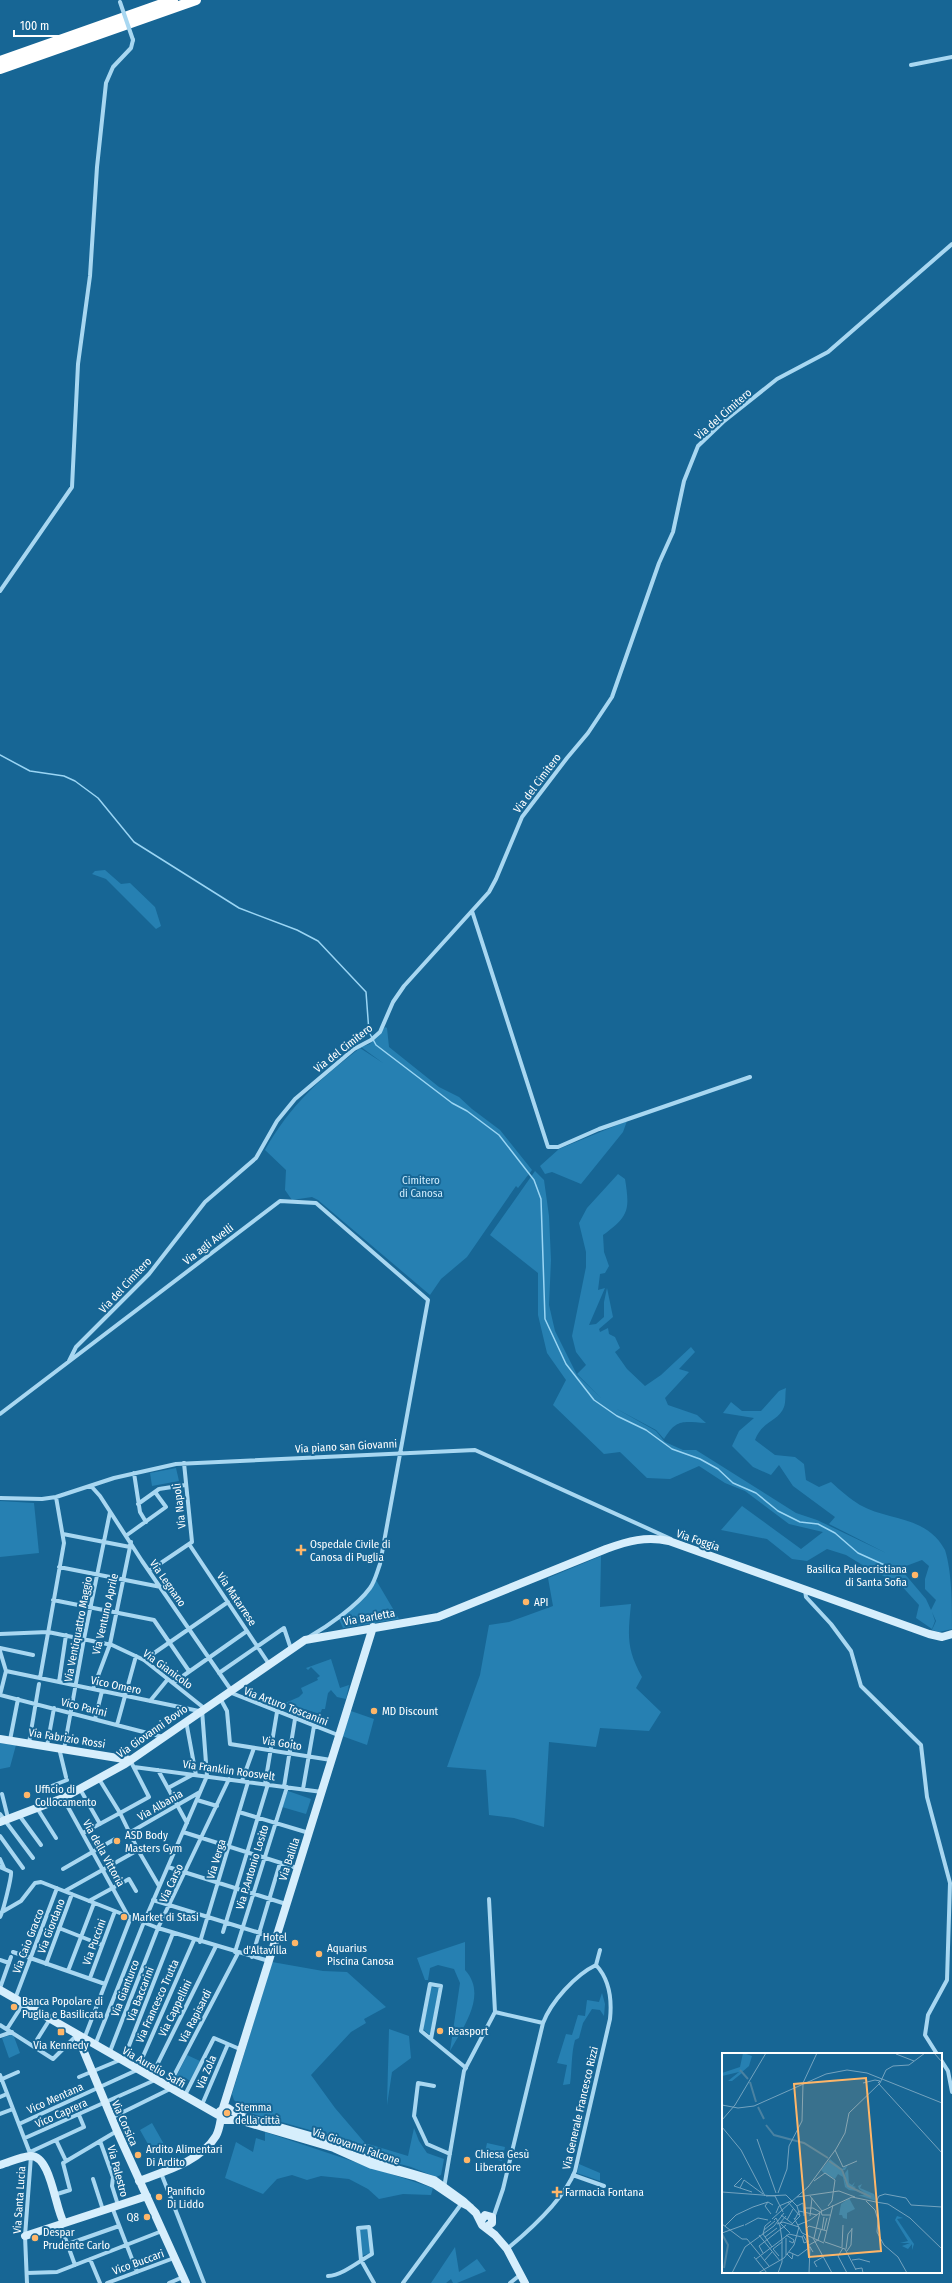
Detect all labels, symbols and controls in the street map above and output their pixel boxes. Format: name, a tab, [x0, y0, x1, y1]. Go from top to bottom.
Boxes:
scale bar	[14, 12, 86, 38]
text: 100 m	[20, 19, 49, 33]
street label: Via del Cimitero	[692, 386, 755, 443]
street label: Via del Cimitero	[511, 751, 564, 816]
street label: Via del Cimitero	[311, 1021, 375, 1075]
park label: Cimitero di Canosa	[399, 1174, 443, 1200]
street label: Via agli Avelli	[181, 1221, 236, 1268]
street label: Via del Cimitero	[96, 1255, 154, 1316]
street label: Via piano san Giovanni	[295, 1437, 398, 1456]
street label: Via Napoli	[170, 1482, 189, 1529]
street label: Via Foggia	[674, 1527, 721, 1554]
place label: Ospedale Civile di Canosa di Puglia	[310, 1538, 391, 1564]
marker: Ospedale Civile di Canosa di Puglia	[295, 1544, 307, 1556]
street label: Via Legnano	[147, 1557, 189, 1609]
place label: Basilica Paleocristiana di Santa Sofia	[806, 1563, 907, 1589]
street label: Via Matarrese	[214, 1570, 259, 1628]
marker: Basilica Paleocristiana di Santa Sofia	[910, 1570, 920, 1580]
street label: Via Ventuno Aprile	[90, 1572, 121, 1656]
street label: Via Ventiquattro Maggio	[62, 1575, 95, 1683]
place label: API	[534, 1596, 548, 1609]
marker: API	[521, 1597, 531, 1607]
street label: Via Barletta	[342, 1607, 396, 1628]
street label: Via Gianicolo	[140, 1647, 195, 1692]
street label: Vico Omero	[89, 1674, 143, 1697]
street label: Via Arturo Toscanini	[242, 1684, 330, 1729]
street label: Vico Parini	[60, 1695, 108, 1720]
street label: Via Giovanni Bovio	[114, 1702, 190, 1761]
place label: MD Discount	[382, 1705, 438, 1718]
marker: MD Discount	[369, 1706, 379, 1716]
street label: Via Fabrizio Rossi	[28, 1726, 106, 1751]
street label: Via Goito	[261, 1734, 303, 1753]
street label: Via Franklin Roosvelt	[182, 1758, 276, 1783]
place label: Ufficio di Collocamento	[35, 1783, 97, 1809]
street label: Via Albania	[135, 1787, 185, 1824]
marker: Ufficio di Collocamento	[22, 1790, 32, 1800]
street label: Via della Vittoria	[80, 1817, 127, 1889]
street label: Via P.Antonio Losito	[233, 1823, 272, 1911]
place label: ASD Body Masters Gym	[125, 1829, 182, 1855]
marker: ASD Body Masters Gym	[112, 1836, 122, 1846]
street label: Via Balilla	[276, 1836, 303, 1882]
street label: Via Verga	[204, 1838, 229, 1881]
street label: Via Carso	[157, 1862, 186, 1905]
street label: Via Giordano	[35, 1897, 68, 1955]
street label: Via Caio Gracco	[10, 1907, 47, 1975]
place label: Market di Stasi	[132, 1911, 199, 1924]
marker: Market di Stasi	[119, 1912, 129, 1922]
street label: Via Puccini	[80, 1917, 109, 1967]
place label: Hotel d'Altavilla	[243, 1931, 287, 1957]
marker: Hotel d'Altavilla	[290, 1938, 300, 1948]
place label: Aquarius Piscina Canosa	[327, 1942, 394, 1968]
marker: Aquarius Piscina Canosa	[314, 1949, 324, 1959]
street label: Via Gianturco	[109, 1958, 142, 2018]
street label: Via Francesco Trutta	[133, 1958, 182, 2045]
street label: Via Baccarini	[124, 1965, 157, 2023]
street label: Via Cappellini	[156, 1978, 195, 2039]
street label: Via Rapisardi	[176, 1987, 215, 2045]
place label: Banca Popolare di Puglia e Basilicata	[22, 1995, 103, 2021]
marker: Banca Popolare di Puglia e Basilicata	[9, 2002, 19, 2012]
place label: Reasport	[448, 2025, 489, 2038]
marker: Reasport	[435, 2026, 445, 2036]
marker: Via Kennedy	[56, 2027, 66, 2037]
place label: Via Kennedy	[33, 2039, 89, 2052]
street label: Via Aurelio Saffi	[120, 2044, 188, 2091]
street label: Via Generale Francesco Rizzi	[560, 2045, 601, 2171]
street label: Via Zola	[194, 2053, 219, 2091]
inset map	[722, 2053, 942, 2273]
street label: Vico Mentana	[25, 2080, 85, 2117]
street label: Vico Caprera	[33, 2096, 89, 2131]
street label: Via Corsica	[109, 2098, 140, 2148]
place label: Stemma della città	[235, 2101, 280, 2127]
marker: Stemma della città	[222, 2108, 232, 2118]
street label: Via Giovanni Falcone	[310, 2125, 401, 2168]
place label: Ardito Alimentari Di Ardito	[146, 2143, 223, 2169]
street label: Via Palestro	[104, 2144, 131, 2198]
place label: Chiesa Gesù Liberatore	[475, 2148, 529, 2174]
marker: Ardito Alimentari Di Ardito	[133, 2150, 143, 2160]
marker: Chiesa Gesù Liberatore	[462, 2155, 472, 2165]
street label: Via Santa Lucia	[11, 2166, 28, 2234]
place label: Panificio Di Liddo	[167, 2185, 205, 2211]
place label: Farmacia Fontana	[565, 2186, 644, 2199]
marker: Farmacia Fontana	[552, 2187, 562, 2197]
marker: Panificio Di Liddo	[154, 2192, 164, 2202]
place label: Q8	[127, 2211, 139, 2224]
marker: Q8	[142, 2212, 152, 2222]
place label: Despar Prudente Carlo	[43, 2226, 110, 2252]
marker: Despar Prudente Carlo	[30, 2233, 40, 2243]
street label: Vico Buccari	[111, 2247, 166, 2278]

